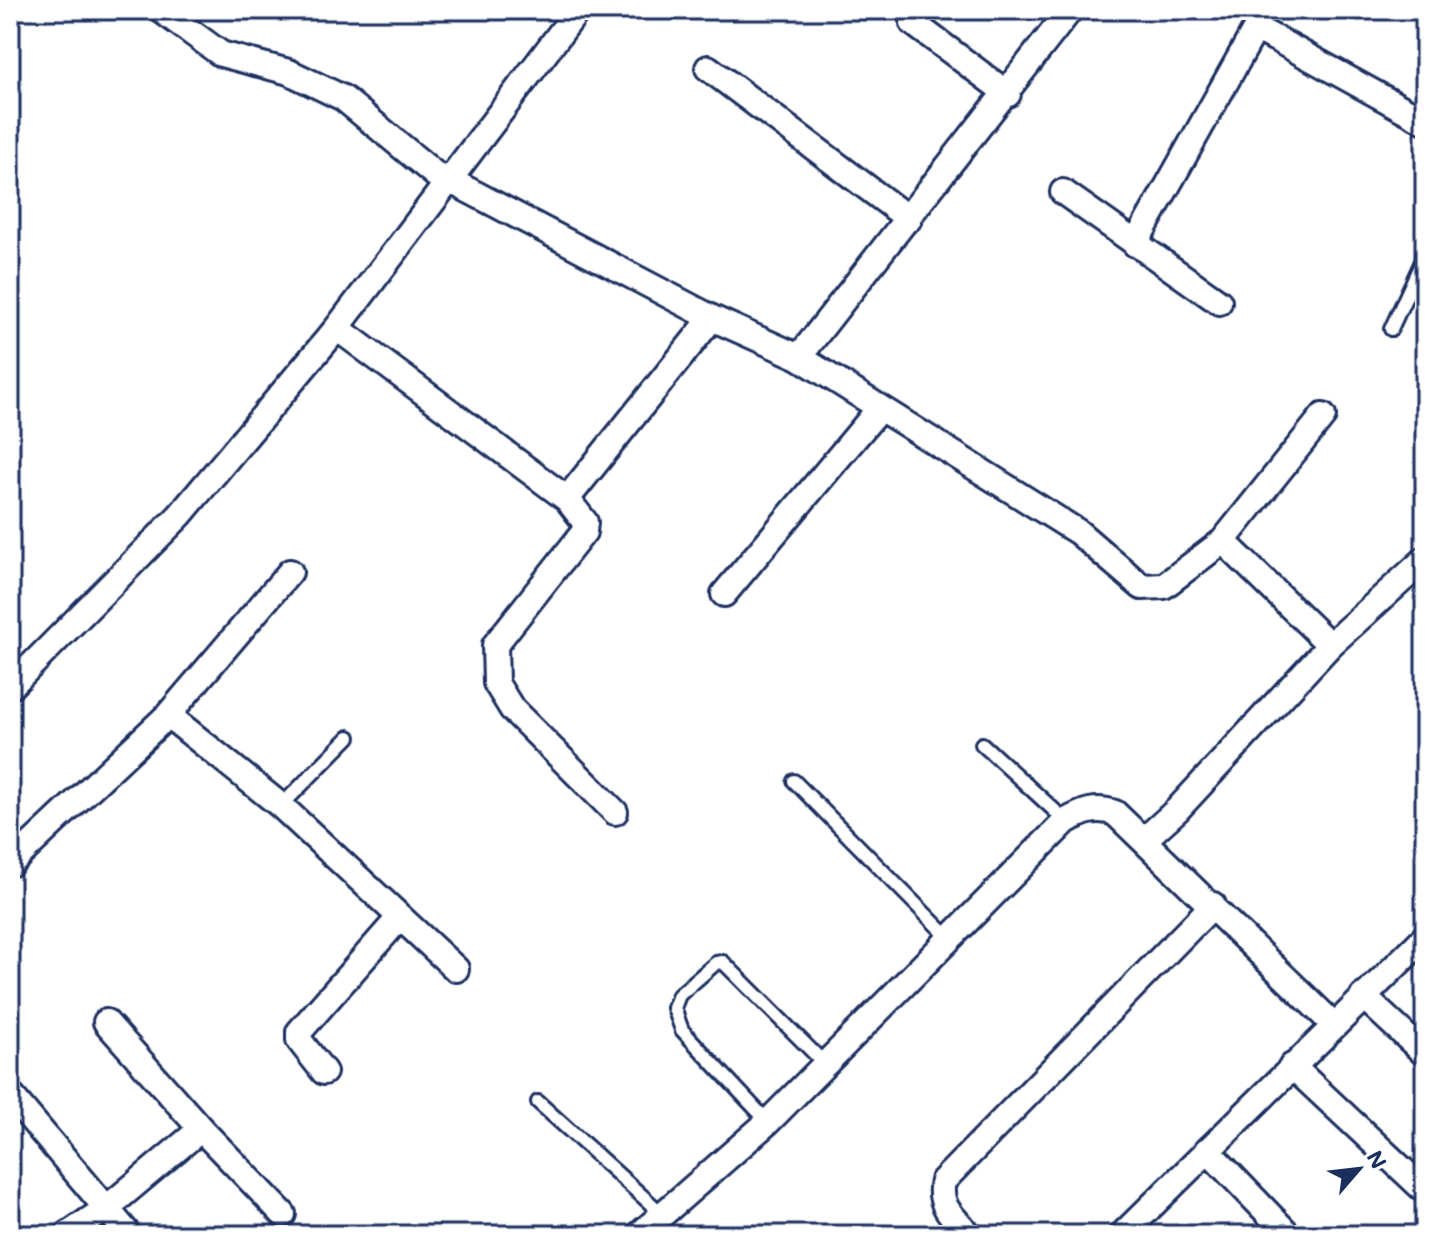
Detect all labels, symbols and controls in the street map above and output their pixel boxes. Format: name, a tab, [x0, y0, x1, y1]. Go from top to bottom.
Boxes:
north arrow	[1319, 1129, 1399, 1209]
text: N	[1360, 1145, 1394, 1174]

